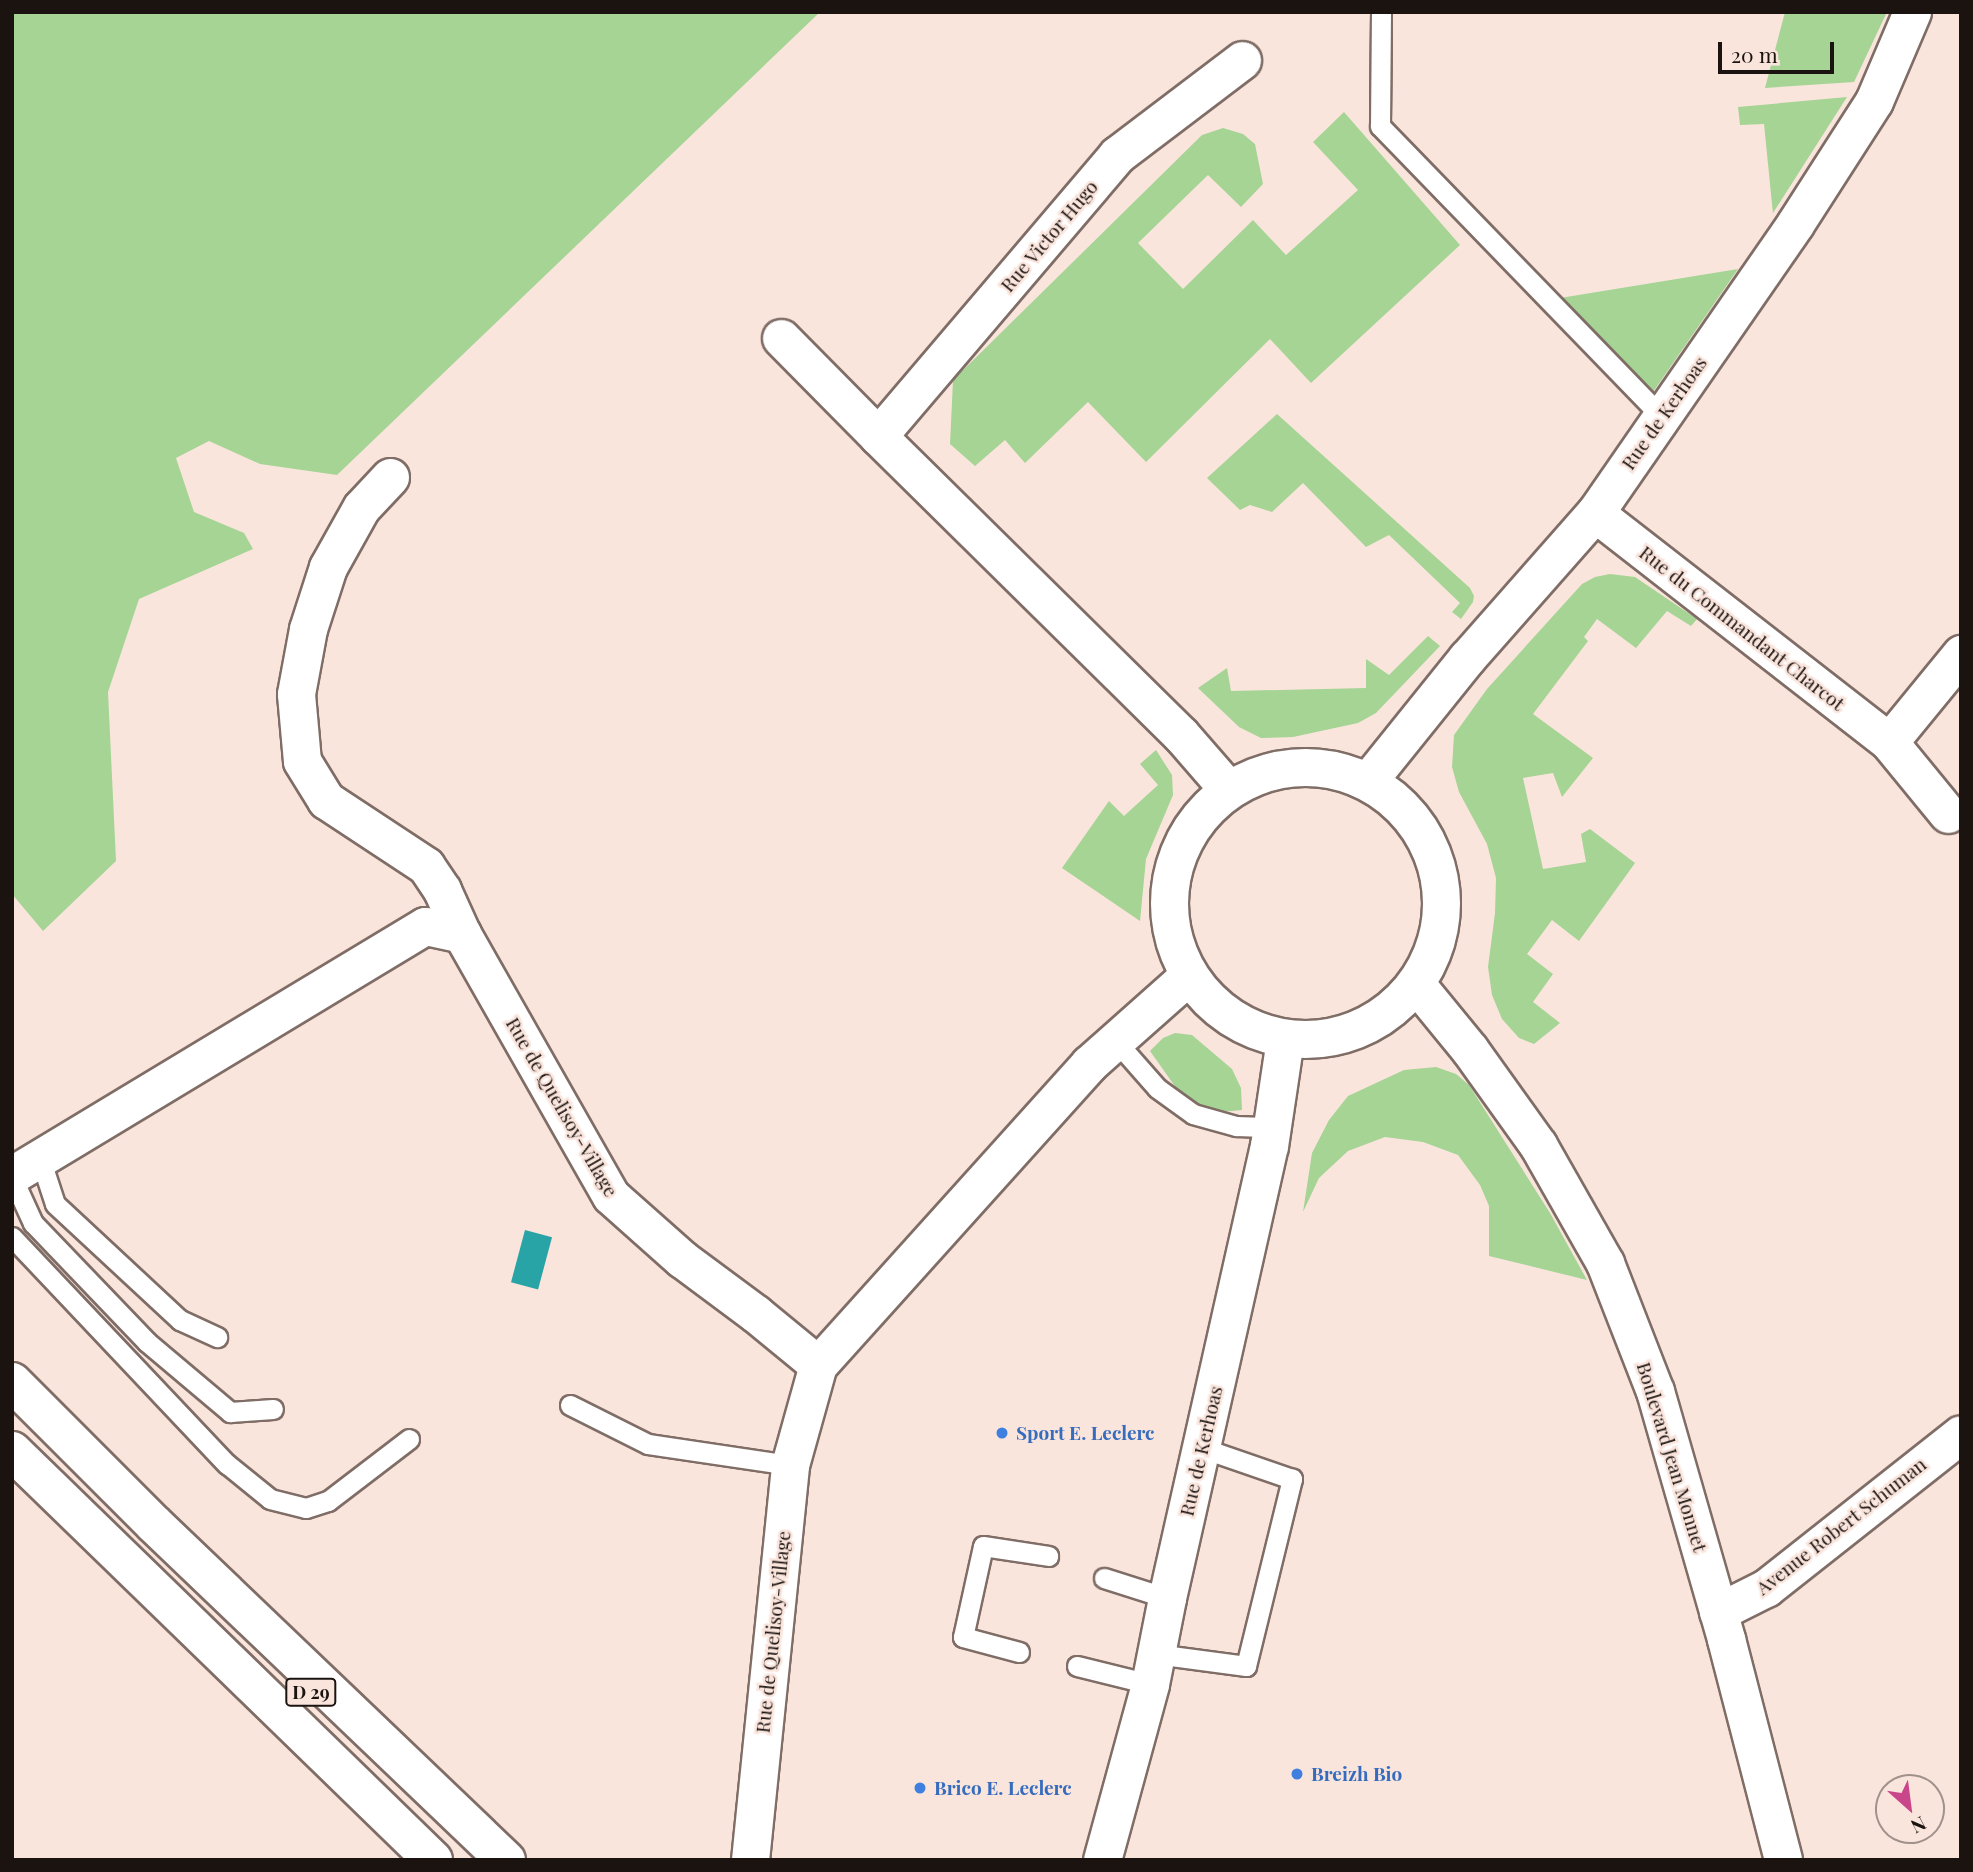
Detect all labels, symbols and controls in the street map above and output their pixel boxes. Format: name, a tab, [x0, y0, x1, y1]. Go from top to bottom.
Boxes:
scale bar	[1721, 28, 1836, 72]
text: 20 m	[1731, 40, 1778, 68]
street label: Rue Victor Hugo	[995, 175, 1103, 297]
street label: Rue de Kerhoas	[1617, 352, 1711, 474]
street label: Rue du Commandant Charcot	[1635, 541, 1849, 715]
street label: Rue de Quelisoy-Village	[501, 1013, 623, 1201]
street label: Boulevard Jean Monnet	[1632, 1359, 1712, 1555]
street label: Rue de Kerhoas	[1175, 1384, 1227, 1518]
place label: Sport E. Leclerc	[1016, 1422, 1155, 1444]
marker: Sport E. Leclerc	[994, 1425, 1010, 1441]
street label: Avenue Robert Schuman	[1751, 1452, 1931, 1600]
street label: Rue de Quelisoy-Village	[751, 1530, 795, 1734]
road number: D 29	[285, 1678, 337, 1707]
place label: Breizh Bio	[1311, 1763, 1402, 1785]
marker: Breizh Bio	[1289, 1766, 1305, 1782]
north arrow	[1875, 1774, 1945, 1844]
place label: Brico E. Leclerc	[934, 1777, 1072, 1799]
marker: Brico E. Leclerc	[912, 1780, 928, 1796]
text: N	[1907, 1811, 1931, 1840]

